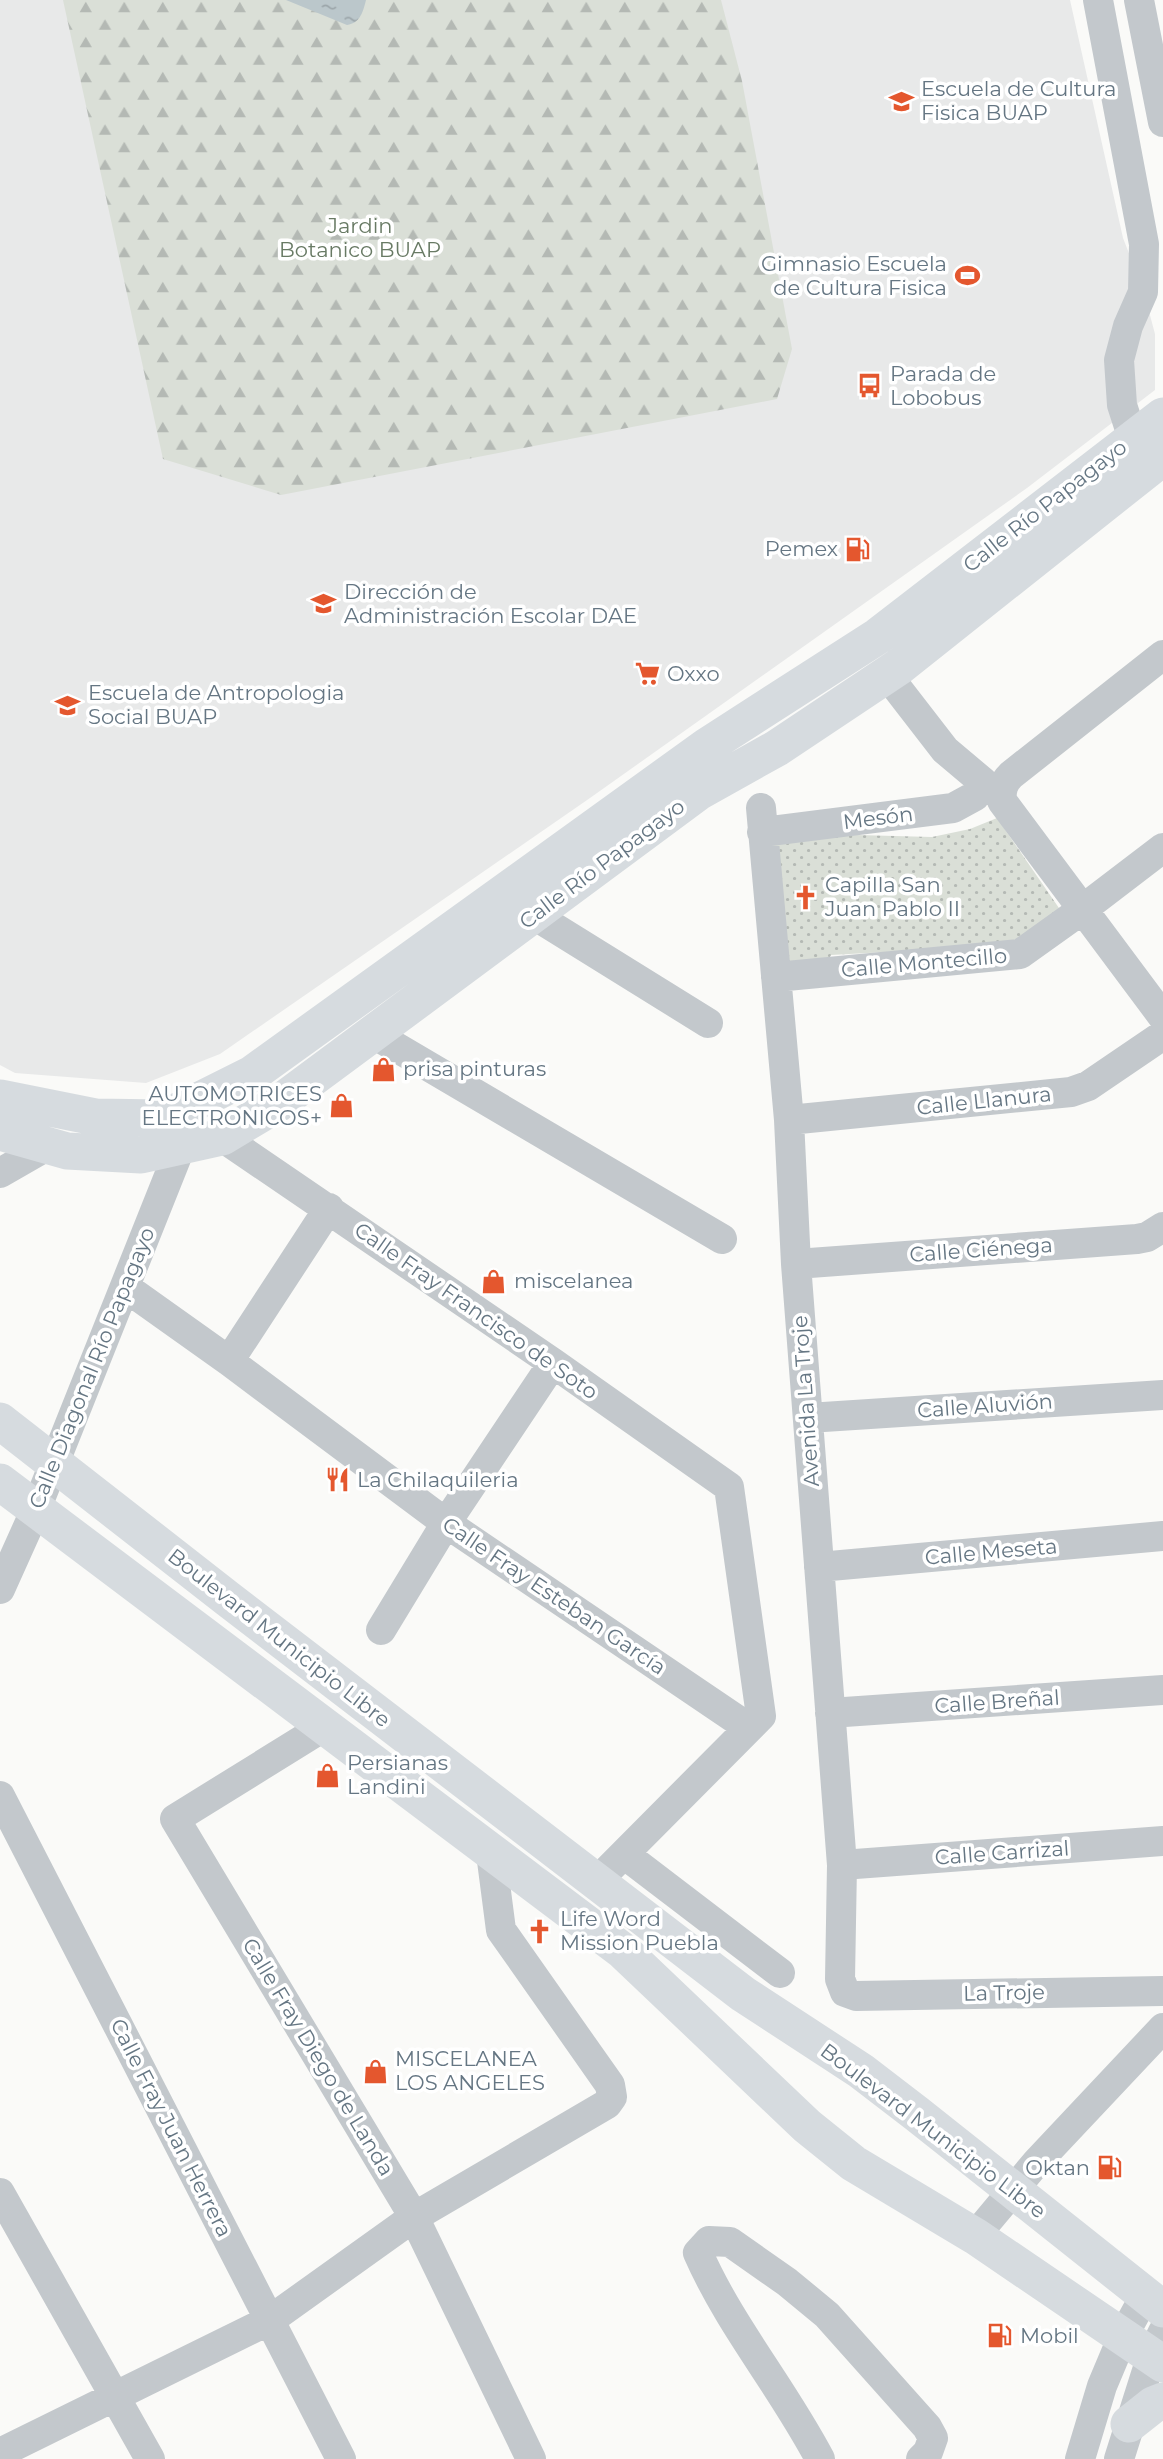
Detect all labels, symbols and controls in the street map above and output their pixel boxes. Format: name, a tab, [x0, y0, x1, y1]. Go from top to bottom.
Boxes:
place label: Escuela de Cultura Fisica BUAP	[921, 76, 1116, 125]
school or university icon: Escuela de Cultura Fisica BUAP	[887, 87, 915, 115]
park label: Jardin Botanico BUAP	[279, 213, 441, 262]
place label: Gimnasio Escuela de Cultura Fisica	[761, 251, 947, 300]
sports icon: Gimnasio Escuela de Cultura Fisica	[953, 262, 981, 290]
place label: Parada de Lobobus	[890, 361, 996, 410]
bus stop icon: Parada de Lobobus	[856, 372, 884, 400]
street label: Calle Río Papagayo	[958, 434, 1131, 577]
fuel station icon: Pemex	[844, 535, 872, 563]
place label: Pemex	[765, 536, 838, 561]
place label: Dirección de Administración Escolar DAE	[344, 579, 637, 628]
school or university icon: Dirección de Administración Escolar DAE	[310, 590, 338, 618]
supermarket icon: Oxxo	[633, 660, 661, 688]
place label: Oxxo	[667, 661, 720, 686]
place label: Escuela de Antropologia Social BUAP	[88, 680, 344, 729]
school or university icon: Escuela de Antropologia Social BUAP	[54, 691, 82, 719]
street label: Calle Río Papagayo	[514, 793, 689, 934]
street label: Mesón	[841, 801, 914, 834]
place label: Capilla San Juan Pablo II	[824, 872, 960, 921]
church icon: Capilla San Juan Pablo II	[791, 883, 819, 911]
street label: Calle Montecillo	[840, 943, 1008, 982]
shop icon: prisa pinturas	[369, 1055, 397, 1083]
place label: prisa pinturas	[403, 1056, 546, 1081]
place label: AUTOMOTRICES ELECTRONICOS+	[142, 1081, 322, 1130]
street label: Calle Llanura	[915, 1081, 1053, 1120]
shop icon: AUTOMOTRICES ELECTRONICOS+	[328, 1092, 356, 1120]
street label: Calle Fray Francisco de Soto	[350, 1217, 603, 1404]
street label: Calle Diagonal Río Papagayo	[24, 1224, 160, 1512]
street label: Calle Ciénega	[909, 1232, 1053, 1267]
shop icon: miscelanea	[480, 1267, 508, 1295]
place label: miscelanea	[514, 1268, 634, 1293]
street label: Avenida La Troje	[787, 1314, 824, 1488]
street label: Calle Aluvión	[916, 1388, 1054, 1423]
restaurant icon: La Chilaquileria	[323, 1466, 351, 1494]
place label: La Chilaquileria	[357, 1467, 519, 1492]
street label: Calle Fray Esteban García	[438, 1511, 671, 1680]
street label: Calle Meseta	[924, 1533, 1058, 1570]
street label: Boulevard Municipio Libre	[163, 1543, 396, 1732]
street label: Calle Breñal	[933, 1685, 1060, 1718]
place label: Persianas Landini	[347, 1750, 448, 1799]
shop icon: Persianas Landini	[313, 1761, 341, 1789]
street label: Calle Carrizal	[934, 1835, 1070, 1870]
place label: Life Word Mission Puebla	[560, 1906, 719, 1955]
church icon: Life Word Mission Puebla	[526, 1917, 554, 1945]
street label: Calle Fray Diego de Landa	[237, 1933, 399, 2180]
street label: La Troje	[963, 1979, 1045, 2006]
street label: Calle Fray Juan Herrera	[105, 2014, 237, 2241]
street label: Boulevard Municipio Libre	[816, 2038, 1051, 2223]
place label: MISCELANEA LOS ANGELES	[395, 2046, 545, 2095]
shop icon: MISCELANEA LOS ANGELES	[361, 2057, 389, 2085]
fuel station icon: Oktan	[1096, 2154, 1124, 2182]
place label: Oktan	[1025, 2155, 1090, 2180]
fuel station icon: Mobil	[986, 2322, 1014, 2350]
place label: Mobil	[1020, 2323, 1079, 2348]

